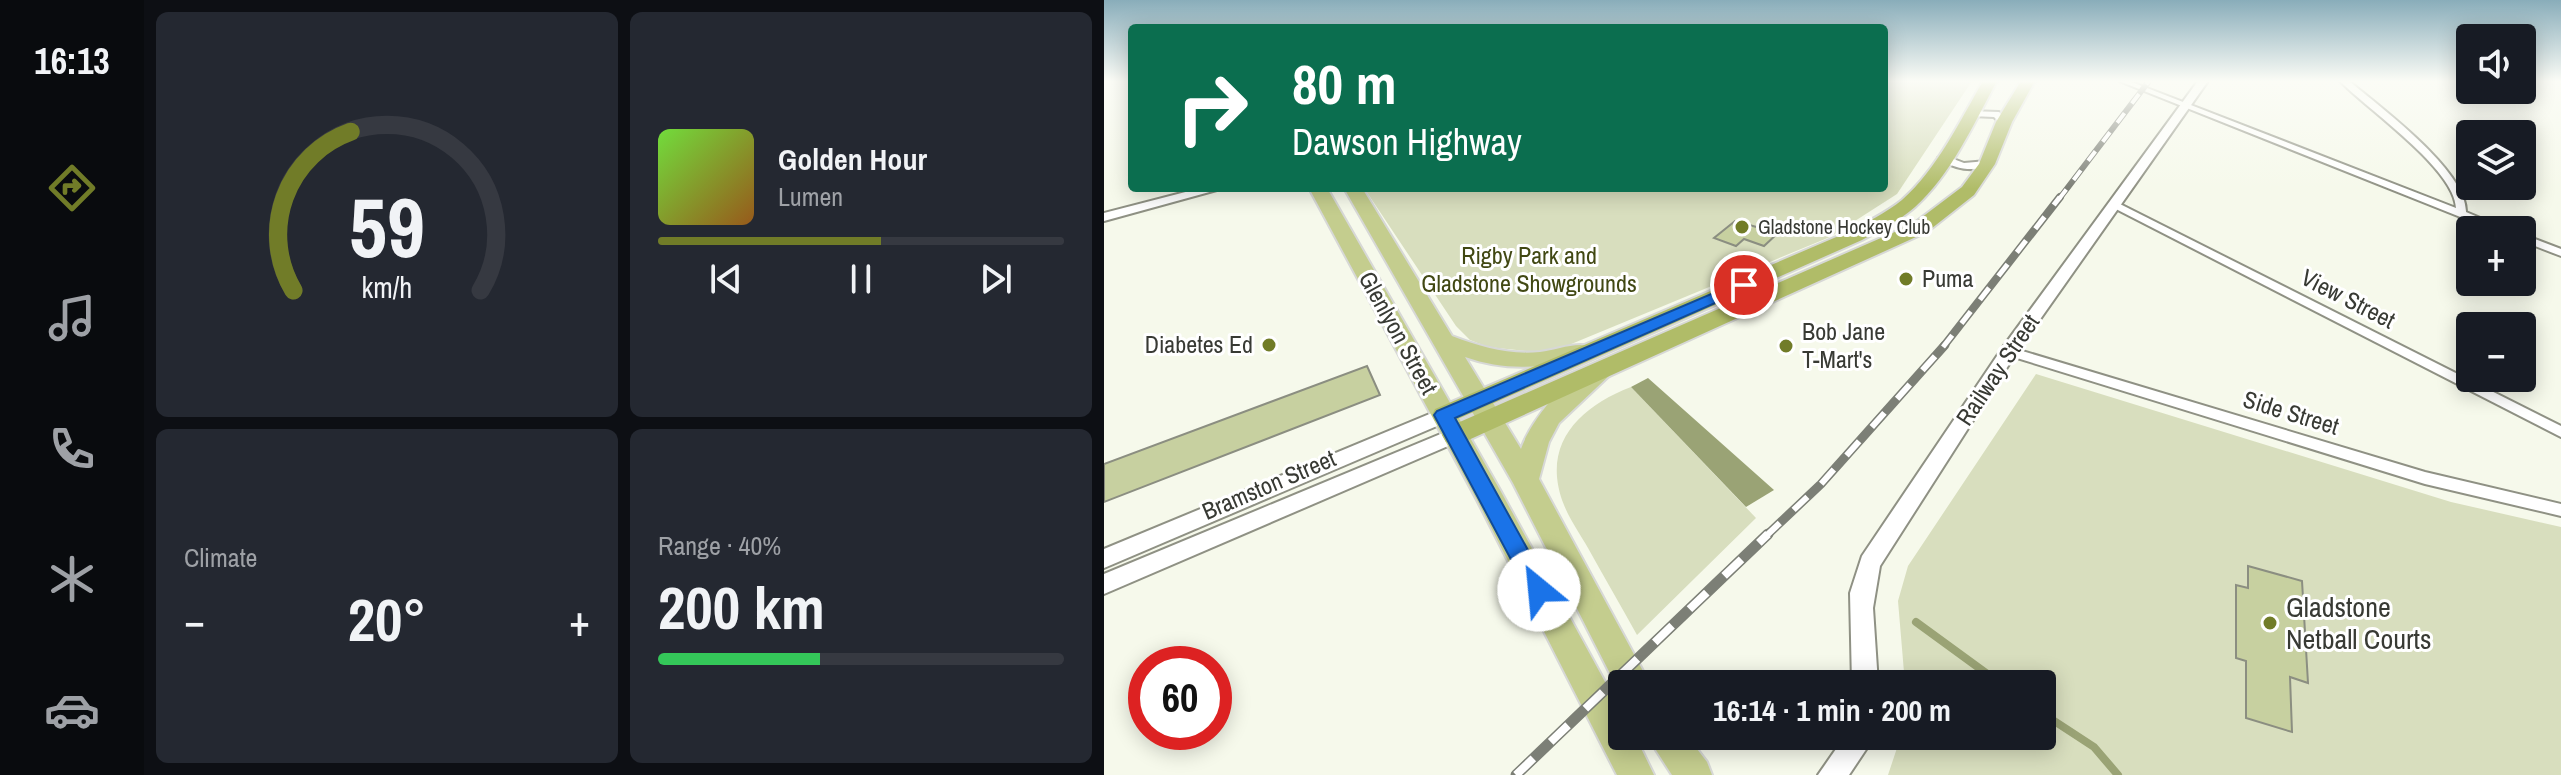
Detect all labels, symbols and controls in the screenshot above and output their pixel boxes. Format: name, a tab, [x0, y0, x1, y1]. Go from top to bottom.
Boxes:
map controls	[2456, 24, 2536, 392]
button: sound	[2456, 24, 2536, 104]
text: 16:13	[34, 37, 110, 85]
text: 80 m	[1292, 46, 1397, 121]
icon: right	[1160, 56, 1264, 160]
text: Dawson Highway	[1292, 118, 1522, 166]
button: layers	[2456, 120, 2536, 200]
text: Golden Hour	[778, 139, 927, 179]
icon: directions	[44, 160, 100, 216]
text: 59	[349, 170, 425, 282]
text: Lumen	[778, 179, 843, 214]
place label: Gladstone Hockey Club	[1758, 213, 1930, 240]
button: +	[2456, 216, 2536, 296]
marker: Gladstone Hockey Club	[1733, 218, 1751, 236]
park label: Rigby Park and Gladstone Showgrounds	[1421, 239, 1637, 299]
pin	[1710, 251, 1778, 319]
icon: previous	[704, 257, 748, 301]
icon: pause	[839, 257, 883, 301]
icon: next	[974, 257, 1018, 301]
street label: View Street	[2296, 261, 2401, 336]
place label: Puma	[1922, 262, 1973, 294]
icon: arrive	[1722, 263, 1766, 307]
street label: Glenlyon Street	[1352, 265, 1446, 400]
text: km/h	[362, 268, 412, 307]
marker: Puma	[1897, 270, 1915, 288]
icon: music	[44, 290, 100, 346]
street label: Railway Street	[1948, 307, 2047, 431]
button: −	[2456, 312, 2536, 392]
place label: Bob Jane T-Mart's	[1802, 315, 1885, 375]
place label: Diabetes Ed	[1145, 328, 1253, 360]
marker: Diabetes Ed	[1260, 336, 1278, 354]
marker: Bob Jane T-Mart's	[1777, 337, 1795, 355]
street label: Side Street	[2240, 382, 2344, 442]
icon: phone	[44, 421, 100, 477]
street label: Bramston Street	[1197, 441, 1341, 527]
text: Range · 40%	[658, 528, 781, 563]
text: Climate	[184, 540, 257, 575]
position arrow	[1497, 548, 1581, 632]
icon: climate	[44, 551, 100, 607]
text: 200 km	[658, 567, 825, 648]
text: 20°	[348, 579, 426, 660]
place label: Gladstone Netball Courts	[2286, 588, 2431, 658]
text: −	[184, 590, 205, 650]
text: +	[569, 590, 590, 650]
marker: Gladstone Netball Courts	[2261, 614, 2279, 632]
speed limit sign: 60	[1128, 646, 1232, 750]
icon: car	[44, 682, 100, 738]
text: 16:14 · 1 min · 200 m	[1713, 690, 1951, 730]

